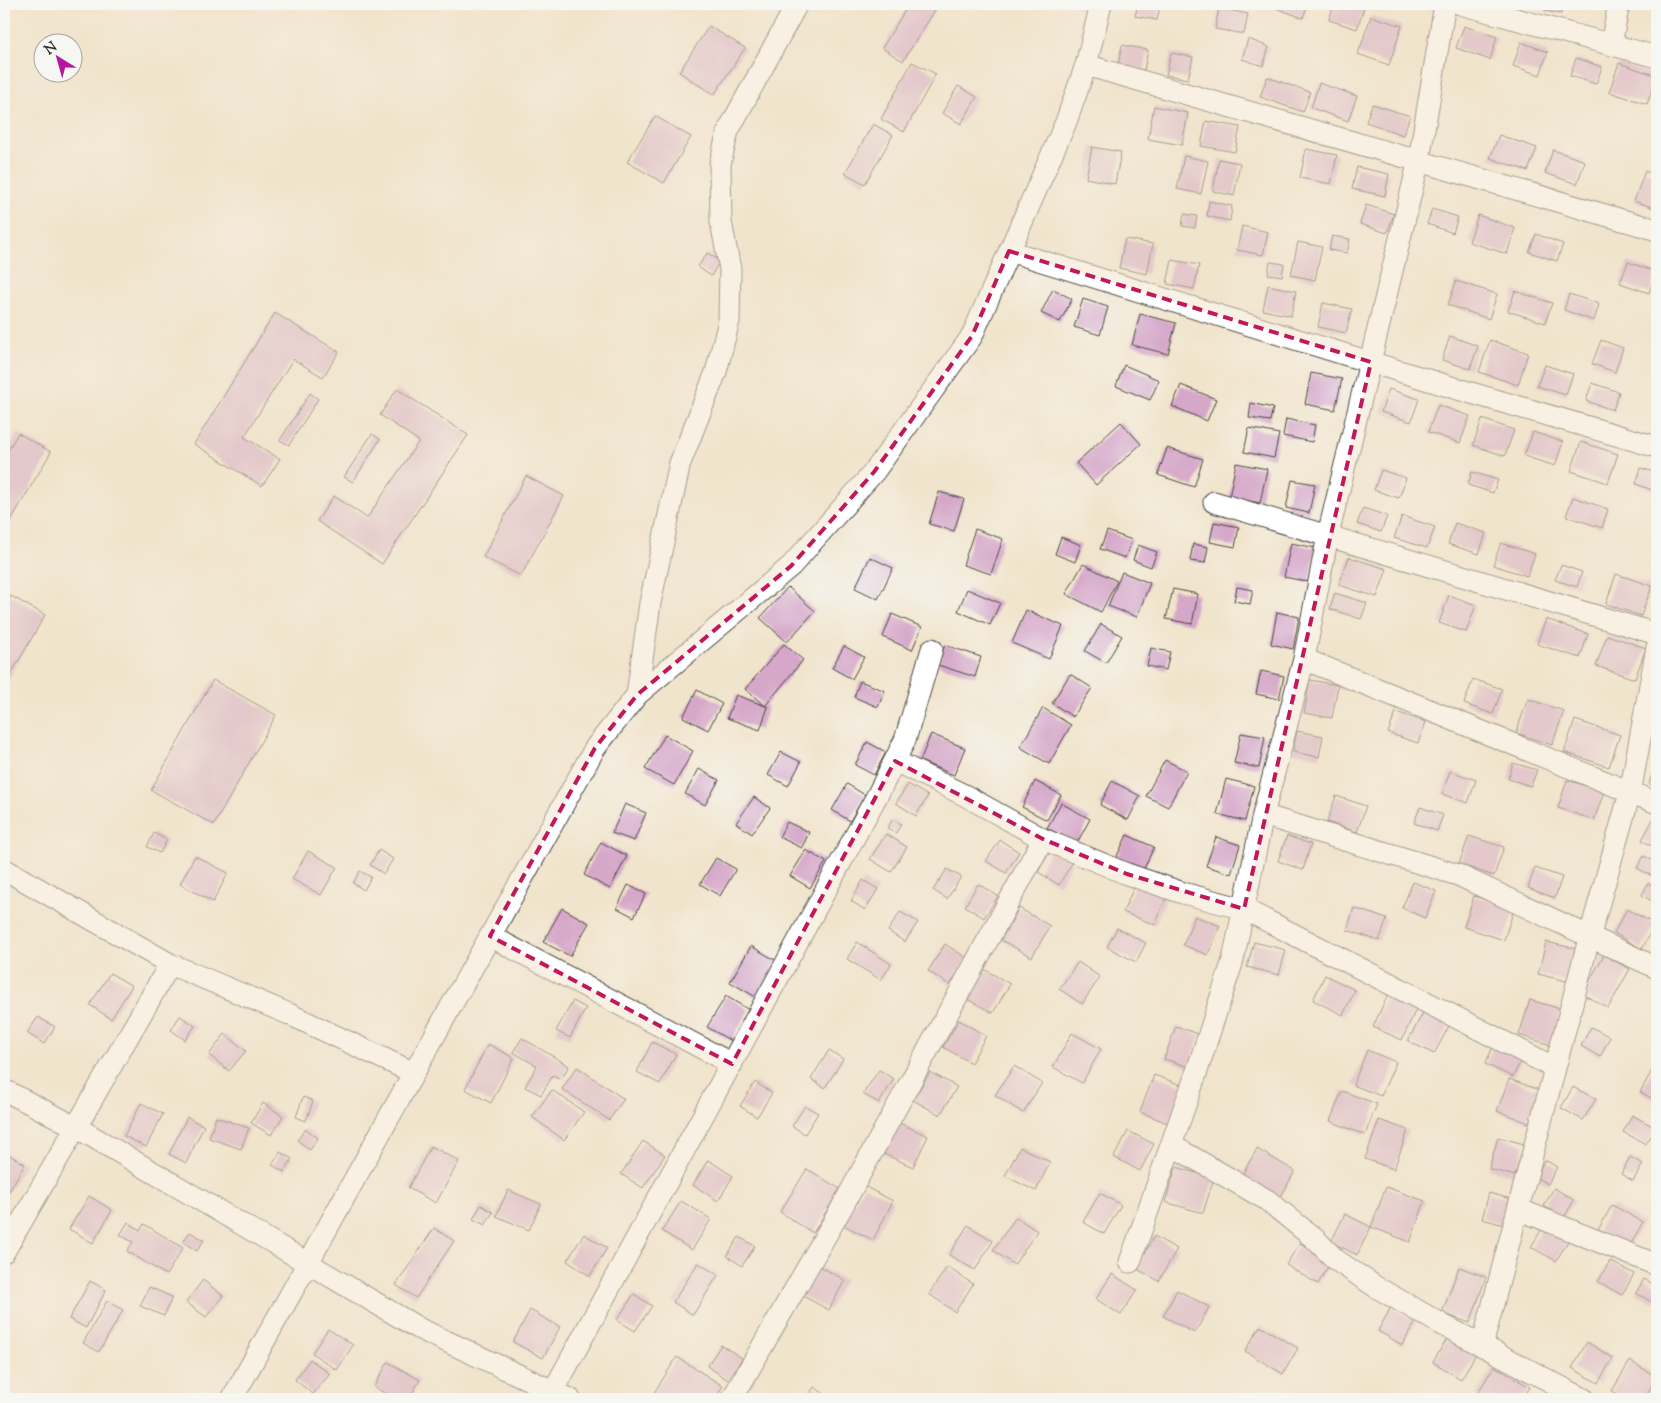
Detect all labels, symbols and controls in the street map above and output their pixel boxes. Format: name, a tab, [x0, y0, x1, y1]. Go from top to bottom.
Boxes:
north arrow	[32, 32, 82, 82]
text: N	[41, 38, 62, 61]

